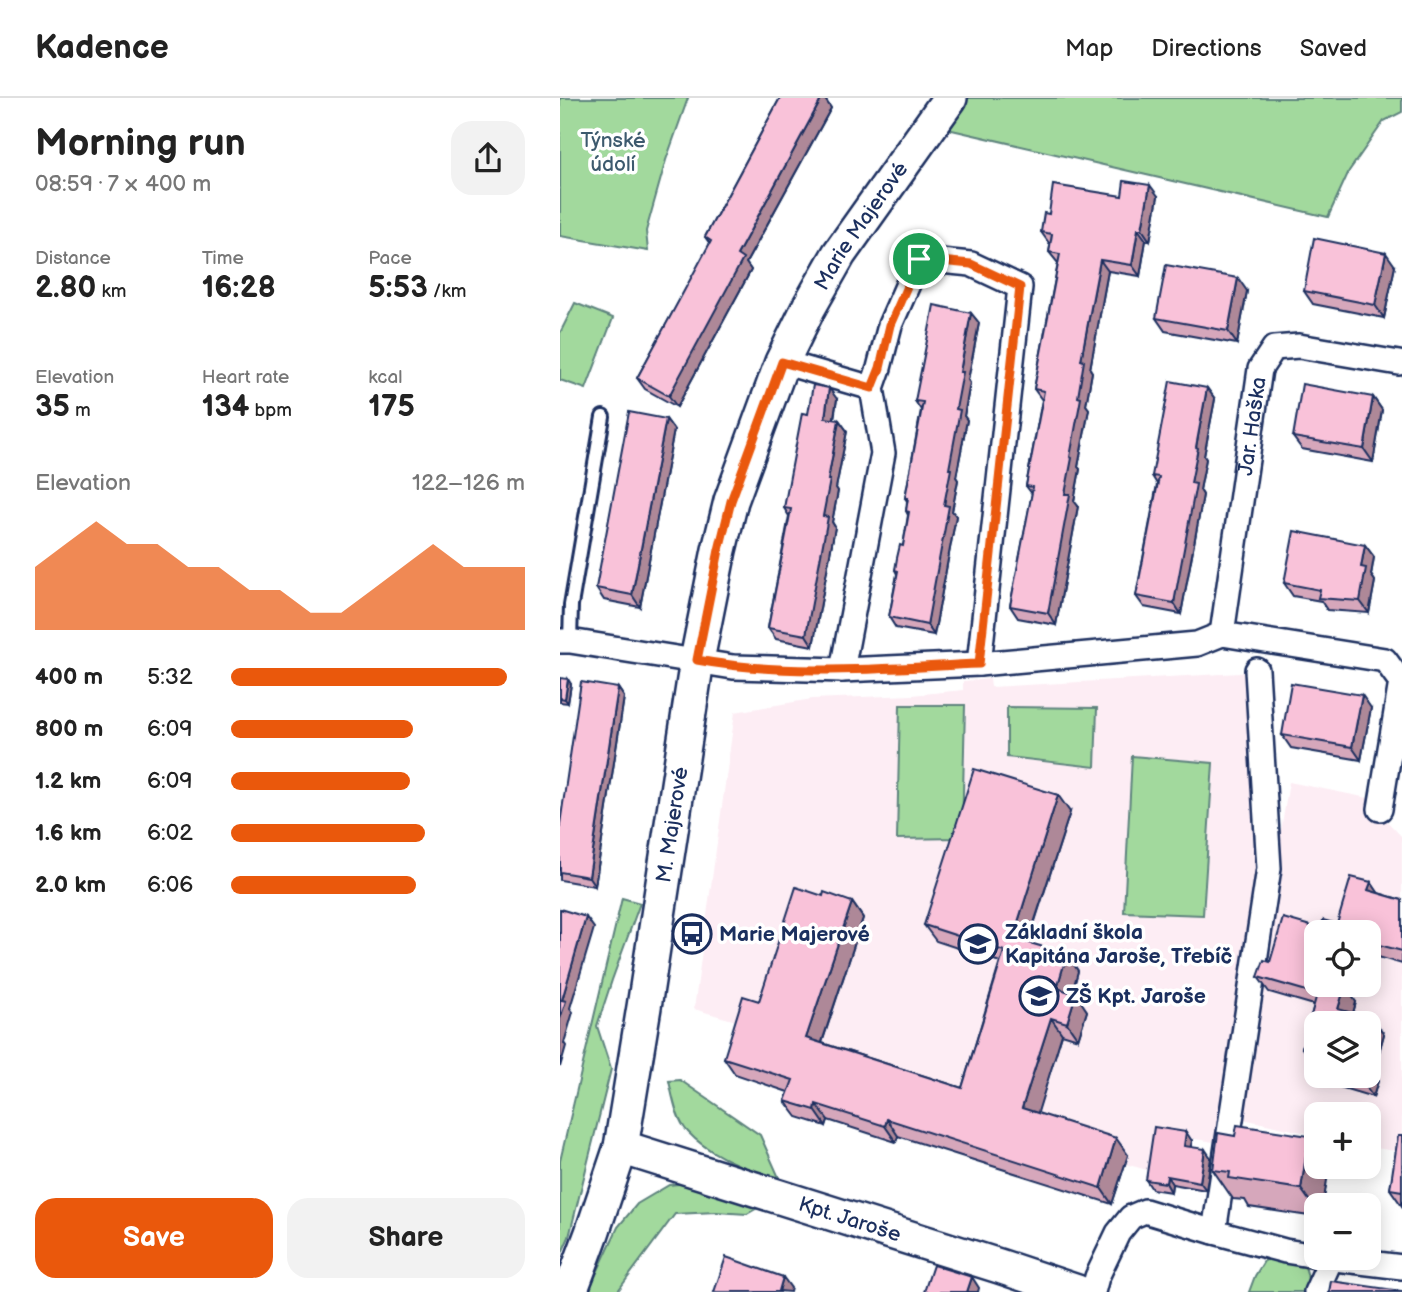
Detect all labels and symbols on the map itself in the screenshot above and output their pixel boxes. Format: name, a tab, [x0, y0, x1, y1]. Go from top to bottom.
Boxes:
park label: Týnské údolí	[580, 128, 646, 177]
street label: Marie Majerové	[809, 157, 913, 294]
pin	[889, 229, 949, 289]
street label: Jar. Haška	[1232, 375, 1271, 477]
street label: M. Majerové	[651, 765, 693, 884]
bus stop icon: Marie Majerové	[671, 913, 713, 955]
place label: Základní škola Kapitána Jaroše, Třebíč	[1005, 920, 1232, 969]
place label: Marie Majerové	[719, 922, 870, 947]
school or university icon: Základní škola Kapitána Jaroše, Třebíč	[957, 923, 999, 965]
school or university icon: ZŠ Kpt. Jaroše	[1018, 975, 1060, 1017]
place label: ZŠ Kpt. Jaroše	[1066, 983, 1206, 1009]
street label: Kpt. Jaroše	[795, 1191, 904, 1247]

